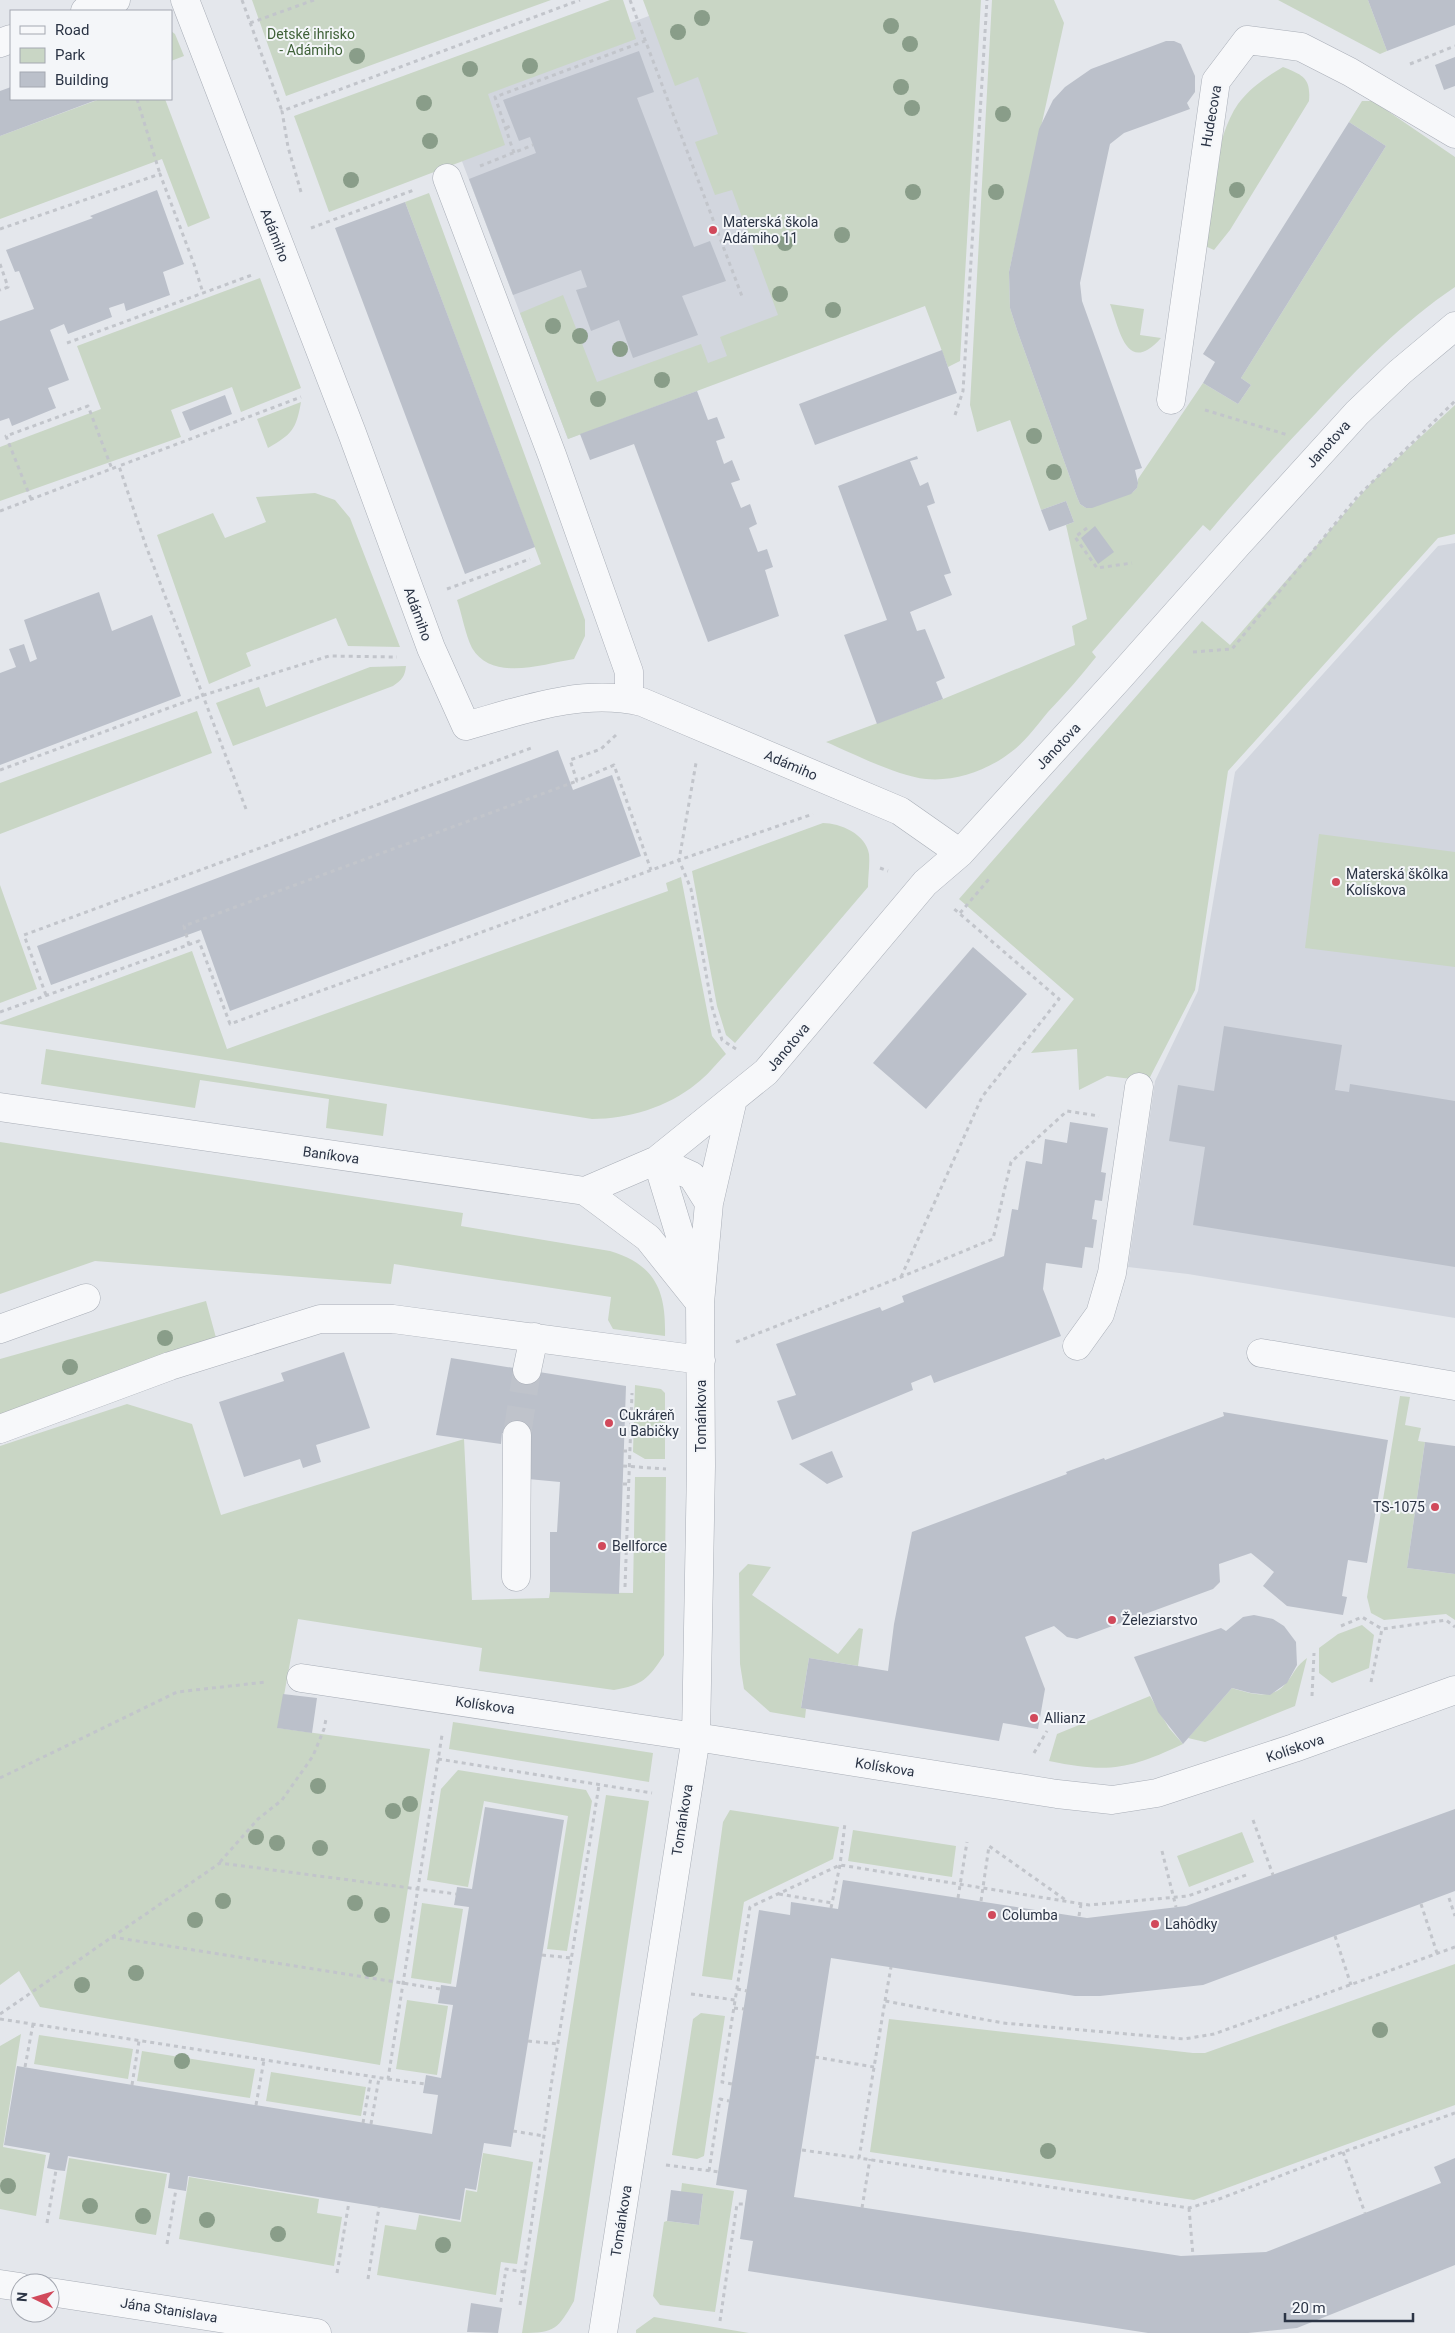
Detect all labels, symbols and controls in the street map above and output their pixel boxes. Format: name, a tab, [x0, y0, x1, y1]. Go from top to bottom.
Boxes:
legend	[10, 10, 172, 100]
text: Road	[55, 21, 89, 39]
park label: Detské ihrisko - Adámiho	[267, 26, 355, 58]
text: Park	[55, 46, 86, 64]
text: Building	[55, 71, 109, 89]
street label: Hudecova	[1198, 84, 1224, 148]
street label: Adámiho	[257, 206, 293, 264]
place label: Materská škola Adámiho 11	[723, 214, 818, 246]
marker: Materská škola Adámiho 11	[707, 224, 719, 236]
street label: Janotova	[1303, 417, 1353, 471]
street label: Adámiho	[401, 585, 435, 643]
street label: Janotova	[1032, 719, 1084, 773]
street label: Adámiho	[762, 747, 820, 783]
place label: Materská škôlka Kolískova	[1346, 866, 1448, 898]
marker: Materská škôlka Kolískova	[1330, 876, 1342, 888]
street label: Janotova	[763, 1020, 813, 1074]
street label: Baníkova	[302, 1143, 360, 1167]
street label: Tománkova	[693, 1380, 709, 1452]
place label: Cukráreň u Babičky	[619, 1407, 679, 1439]
marker: Cukráreň u Babičky	[603, 1417, 615, 1429]
place label: TS-1075	[1373, 1499, 1425, 1515]
marker: TS-1075	[1429, 1501, 1441, 1513]
place label: Bellforce	[612, 1538, 667, 1554]
marker: Bellforce	[596, 1540, 608, 1552]
place label: Železiarstvo	[1122, 1611, 1198, 1628]
marker: Železiarstvo	[1106, 1614, 1118, 1626]
street label: Kolískova	[454, 1693, 516, 1717]
place label: Allianz	[1044, 1710, 1086, 1726]
marker: Allianz	[1028, 1712, 1040, 1724]
street label: Kolískova	[1264, 1731, 1326, 1765]
street label: Kolískova	[854, 1754, 916, 1780]
street label: Tománkova	[668, 1783, 696, 1857]
place label: Columba	[1002, 1907, 1058, 1923]
marker: Columba	[986, 1909, 998, 1921]
place label: Lahôdky	[1165, 1916, 1218, 1932]
marker: Lahôdky	[1149, 1918, 1161, 1930]
street label: Tománkova	[607, 2184, 635, 2258]
north arrow	[10, 2273, 60, 2323]
scale bar	[1285, 2290, 1412, 2322]
text: N	[14, 2291, 30, 2302]
street label: Jána Stanislava	[119, 2294, 219, 2326]
text: 20 m	[1292, 2299, 1326, 2317]

